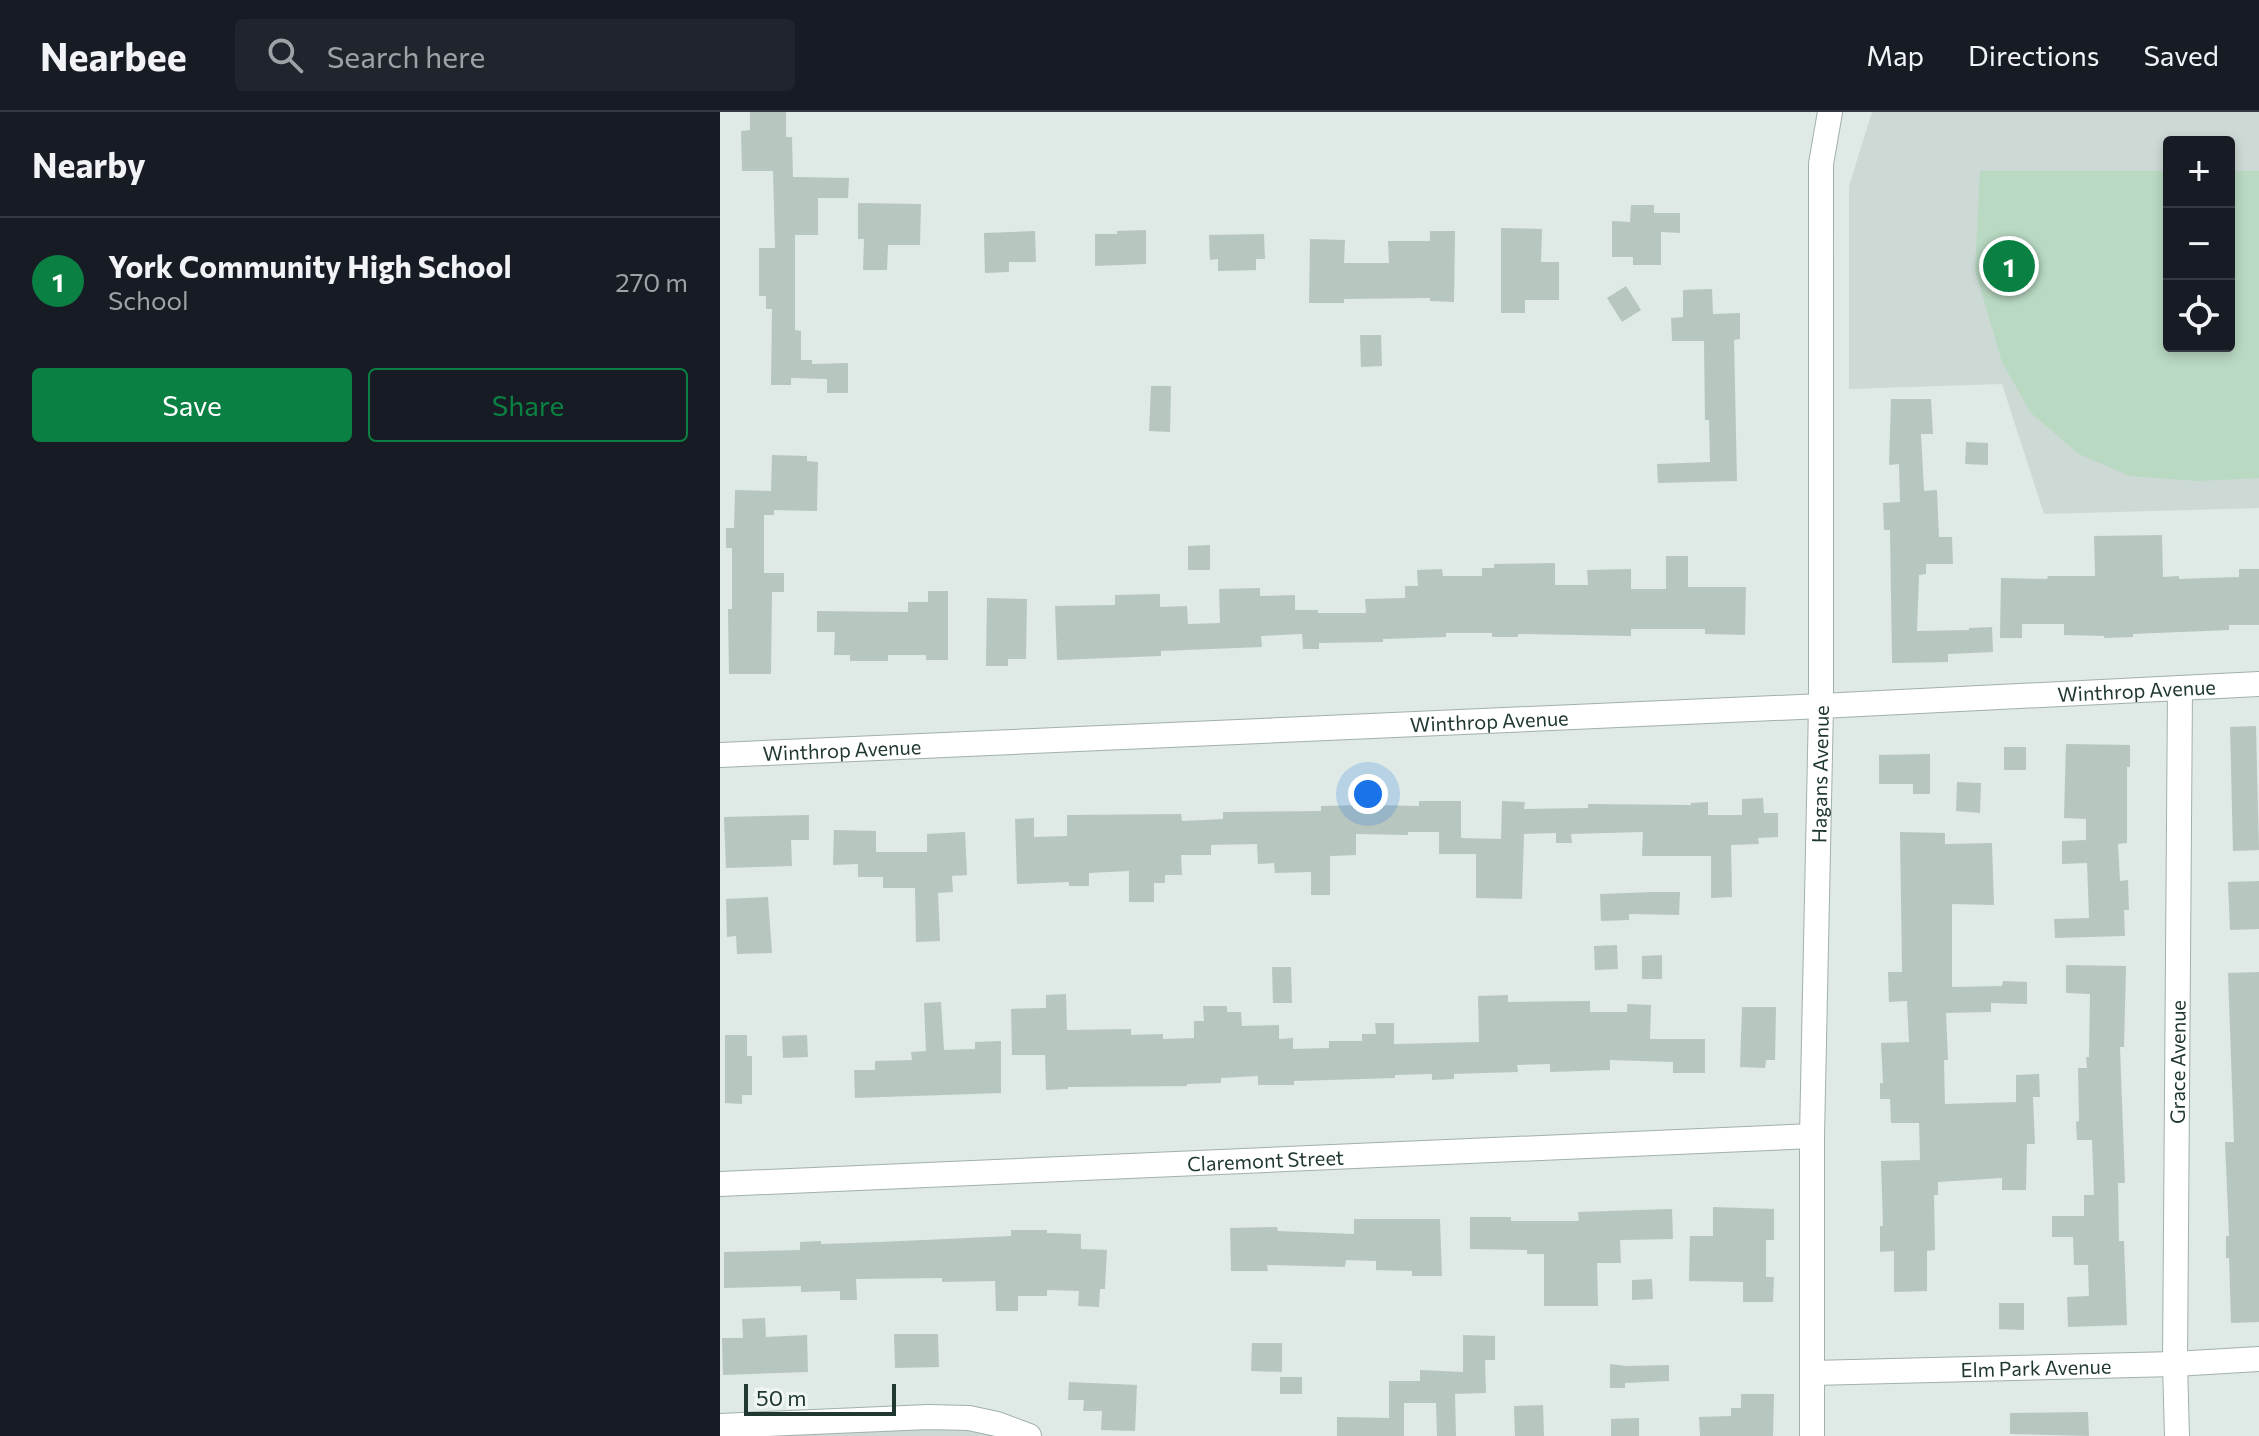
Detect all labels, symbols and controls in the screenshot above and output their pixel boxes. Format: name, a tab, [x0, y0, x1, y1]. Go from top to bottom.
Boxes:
search box	[235, 19, 795, 91]
text: Nearbee	[40, 32, 187, 79]
icon: search	[263, 33, 307, 77]
text: Search here	[327, 37, 485, 74]
text: Map	[1866, 38, 1924, 72]
text: Directions	[1968, 38, 2099, 72]
text: Saved	[2143, 38, 2219, 72]
map controls	[2163, 136, 2235, 352]
button: +	[2163, 136, 2235, 208]
text: Nearby	[32, 143, 146, 185]
button: −	[2163, 208, 2235, 280]
pin: 1	[1983, 236, 2035, 296]
text: York Community High School	[108, 247, 512, 284]
text: 1	[52, 266, 64, 297]
text: 270 m	[615, 266, 688, 297]
button: locate	[2163, 280, 2235, 352]
text: School	[108, 284, 189, 315]
button: Save	[32, 368, 352, 442]
button: Share	[368, 368, 688, 442]
street label: Winthrop Avenue	[2057, 674, 2216, 706]
street label: Winthrop Avenue	[1409, 705, 1569, 736]
street label: Hagans Avenue	[1806, 705, 1833, 843]
street label: Winthrop Avenue	[762, 734, 922, 765]
your location	[1348, 774, 1388, 814]
street label: Grace Avenue	[2165, 1000, 2190, 1124]
street label: Claremont Street	[1187, 1145, 1344, 1175]
street label: Elm Park Avenue	[1960, 1354, 2112, 1381]
scale bar	[744, 1380, 896, 1416]
text: 50 m	[756, 1384, 806, 1411]

